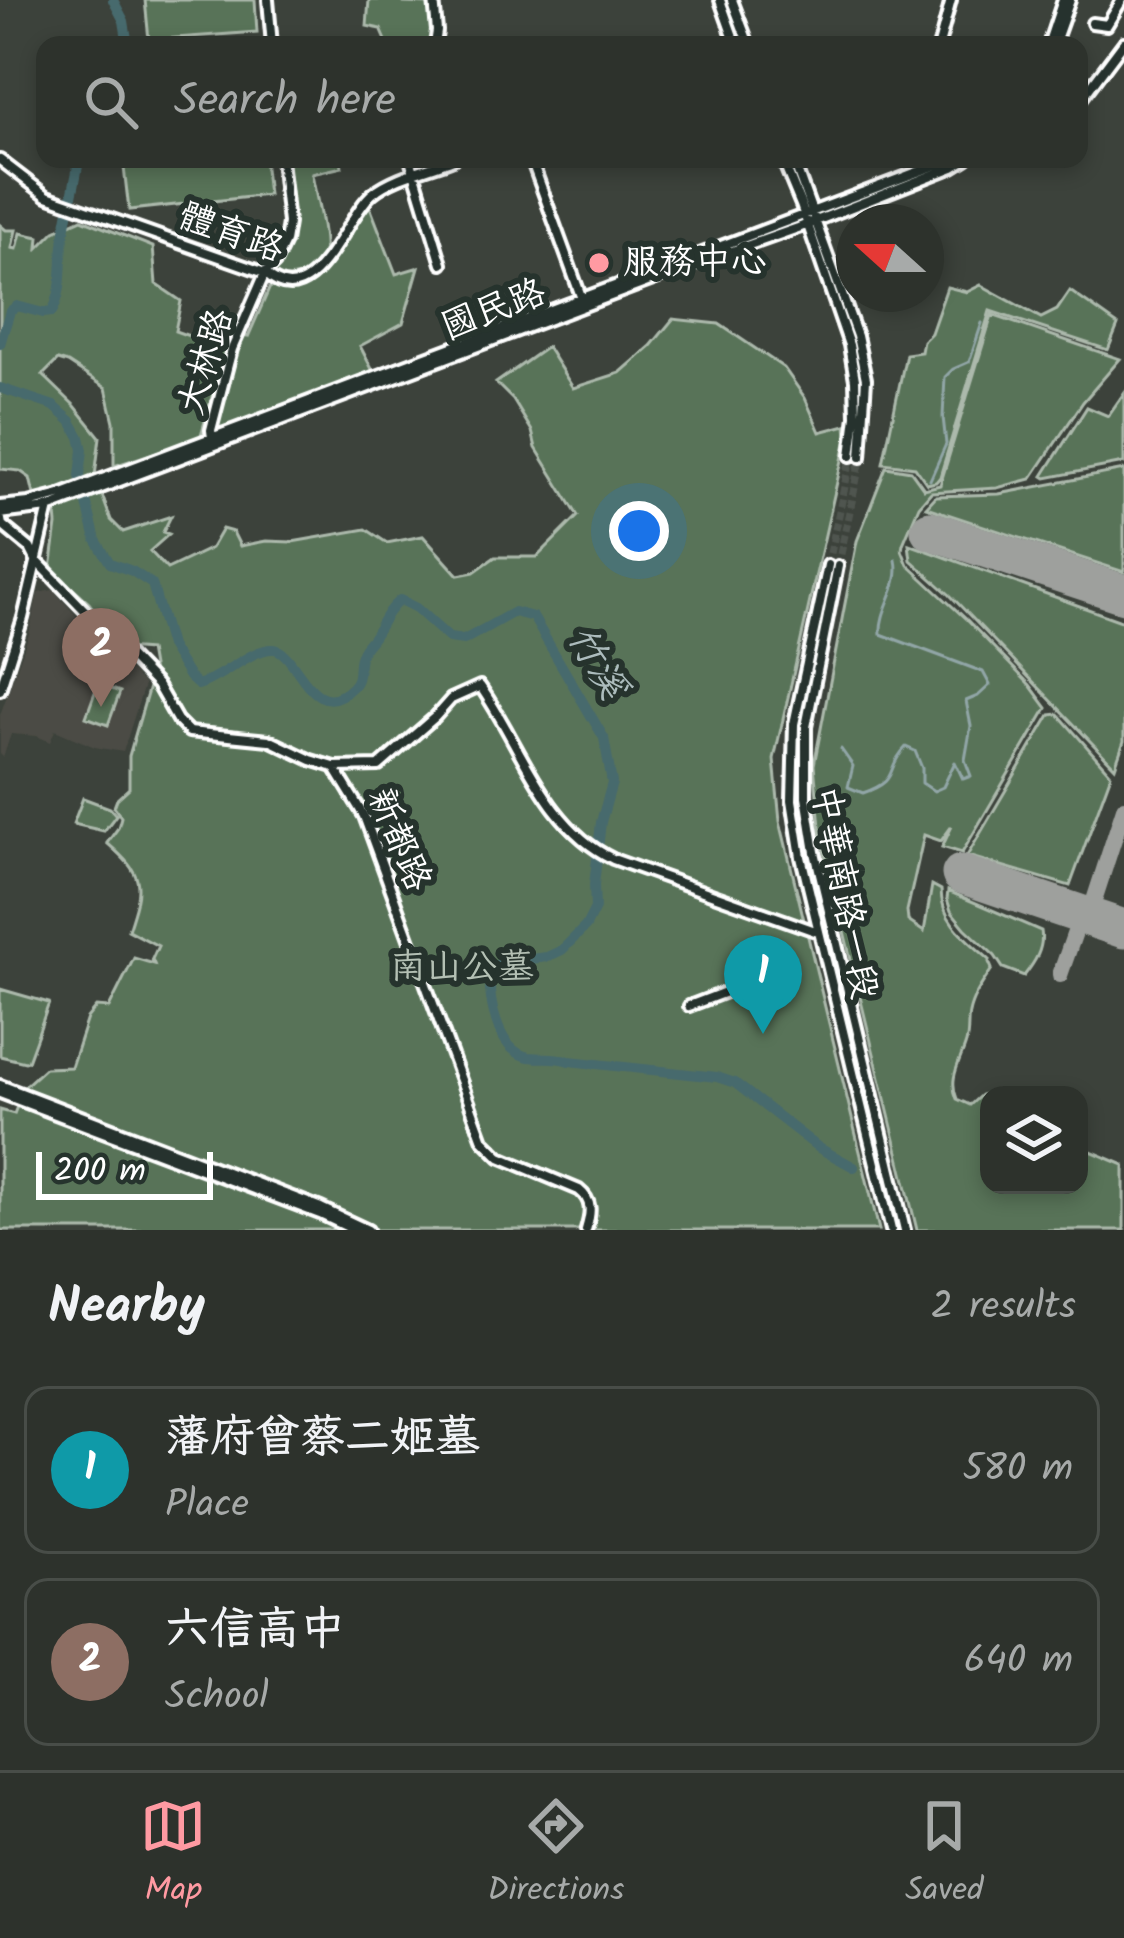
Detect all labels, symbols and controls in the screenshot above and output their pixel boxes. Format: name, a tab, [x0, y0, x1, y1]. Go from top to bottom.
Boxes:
search box	[36, 36, 1088, 168]
text: Search here	[174, 66, 396, 138]
icon: search	[78, 69, 144, 135]
street label: 體育路	[171, 189, 291, 279]
north arrow	[836, 204, 944, 312]
place label: 服務中心	[623, 235, 767, 292]
marker: 服務中心	[586, 250, 612, 276]
street label: 國民路	[433, 265, 555, 357]
street label: 大林路	[164, 302, 250, 422]
your location	[609, 501, 669, 561]
pin: 2	[62, 608, 140, 707]
water label: 竹溪	[548, 614, 643, 714]
street label: 新都路	[351, 779, 445, 901]
street label: 中華南路一段	[794, 782, 892, 1004]
pin: 1	[724, 935, 802, 1034]
park label: 南山公墓	[390, 940, 534, 997]
map controls	[980, 1086, 1088, 1194]
button: layers	[980, 1086, 1088, 1194]
scale bar	[36, 1146, 213, 1199]
text: 200 m	[54, 1146, 146, 1199]
text: Nearby	[48, 1268, 205, 1349]
text: 2 results	[931, 1277, 1076, 1339]
text: 藩府曾蔡二姬墓	[165, 1403, 480, 1475]
text: 1	[84, 1439, 96, 1501]
text: 580 m	[962, 1439, 1073, 1501]
text: Place	[165, 1475, 249, 1537]
text: 六信高中	[165, 1595, 345, 1667]
text: 2	[79, 1631, 101, 1693]
text: 640 m	[964, 1631, 1073, 1693]
text: School	[165, 1667, 269, 1729]
tab: Map	[140, 1793, 206, 1918]
tab: Directions	[487, 1793, 624, 1918]
tab: Saved	[905, 1793, 984, 1918]

